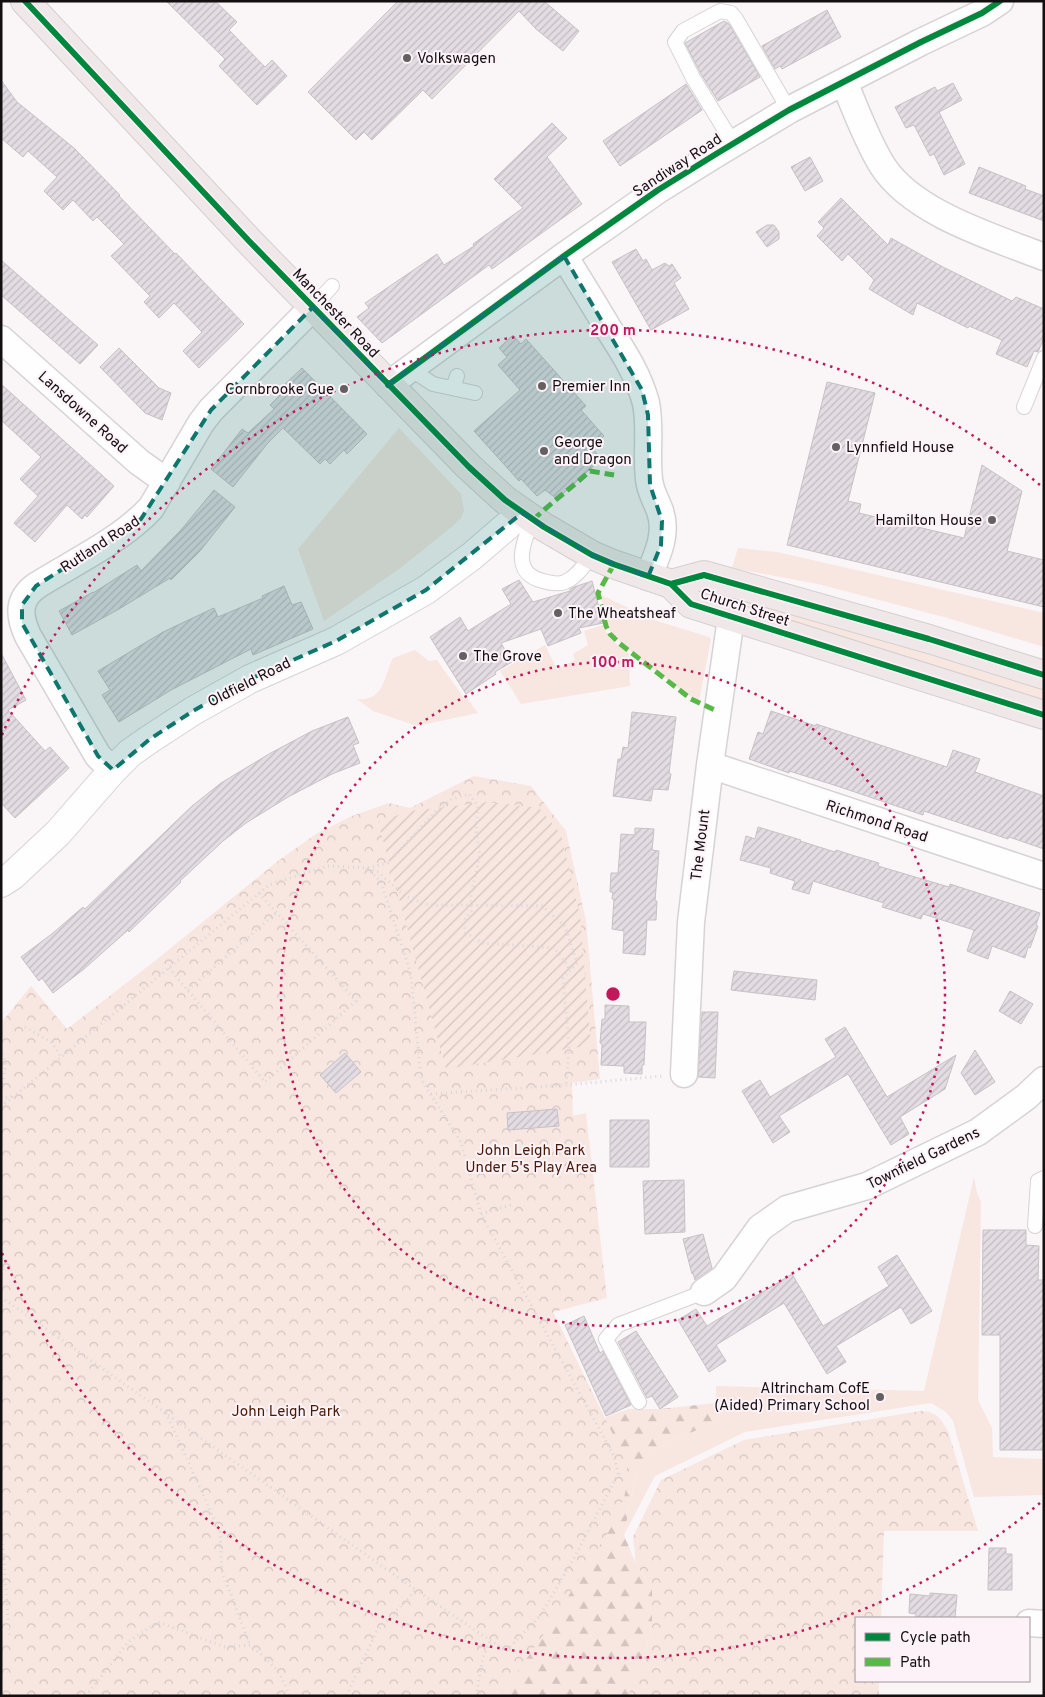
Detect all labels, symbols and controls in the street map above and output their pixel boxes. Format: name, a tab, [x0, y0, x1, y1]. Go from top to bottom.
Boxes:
place label: Volkswagen	[417, 50, 496, 69]
marker: Volkswagen	[401, 52, 413, 64]
street label: Sandiway Road	[630, 130, 726, 202]
street label: Manchester Road	[287, 265, 382, 363]
text: 200 m	[590, 322, 636, 341]
street label: Lansdowne Road	[33, 368, 131, 458]
place label: Premier Inn	[552, 378, 631, 397]
marker: Premier Inn	[536, 380, 548, 392]
place label: Cornbrooke Gue	[225, 381, 334, 400]
marker: Cornbrooke Gue	[338, 383, 350, 395]
place label: George and Dragon	[554, 434, 632, 470]
place label: Lynnfield House	[846, 439, 954, 458]
marker: Lynnfield House	[830, 441, 842, 453]
marker: George and Dragon	[538, 445, 550, 457]
place label: Hamilton House	[875, 512, 982, 531]
street label: Rutland Road	[58, 513, 144, 578]
marker: Hamilton House	[986, 514, 998, 526]
street label: Church Street	[697, 585, 792, 632]
place label: The Wheatsheaf	[568, 605, 676, 624]
marker: The Wheatsheaf	[552, 607, 564, 619]
place label: The Grove	[473, 648, 542, 667]
marker: The Grove	[457, 650, 469, 662]
street label: Oldfield Road	[205, 654, 294, 712]
text: 100 m	[592, 654, 634, 673]
street label: Richmond Road	[823, 797, 930, 848]
street label: The Mount	[688, 808, 715, 882]
centre of rings	[604, 985, 622, 1003]
street label: Townfield Gardens	[864, 1124, 983, 1195]
park label: John Leigh Park Under 5's Play Area	[465, 1142, 597, 1178]
place label: Altrincham CofE (Aided) Primary School	[714, 1380, 870, 1416]
marker: Altrincham CofE (Aided) Primary School	[874, 1391, 886, 1403]
park label: John Leigh Park	[232, 1403, 340, 1422]
legend	[855, 1617, 1030, 1682]
text: Cycle path	[900, 1629, 971, 1648]
text: Path	[900, 1654, 931, 1673]

